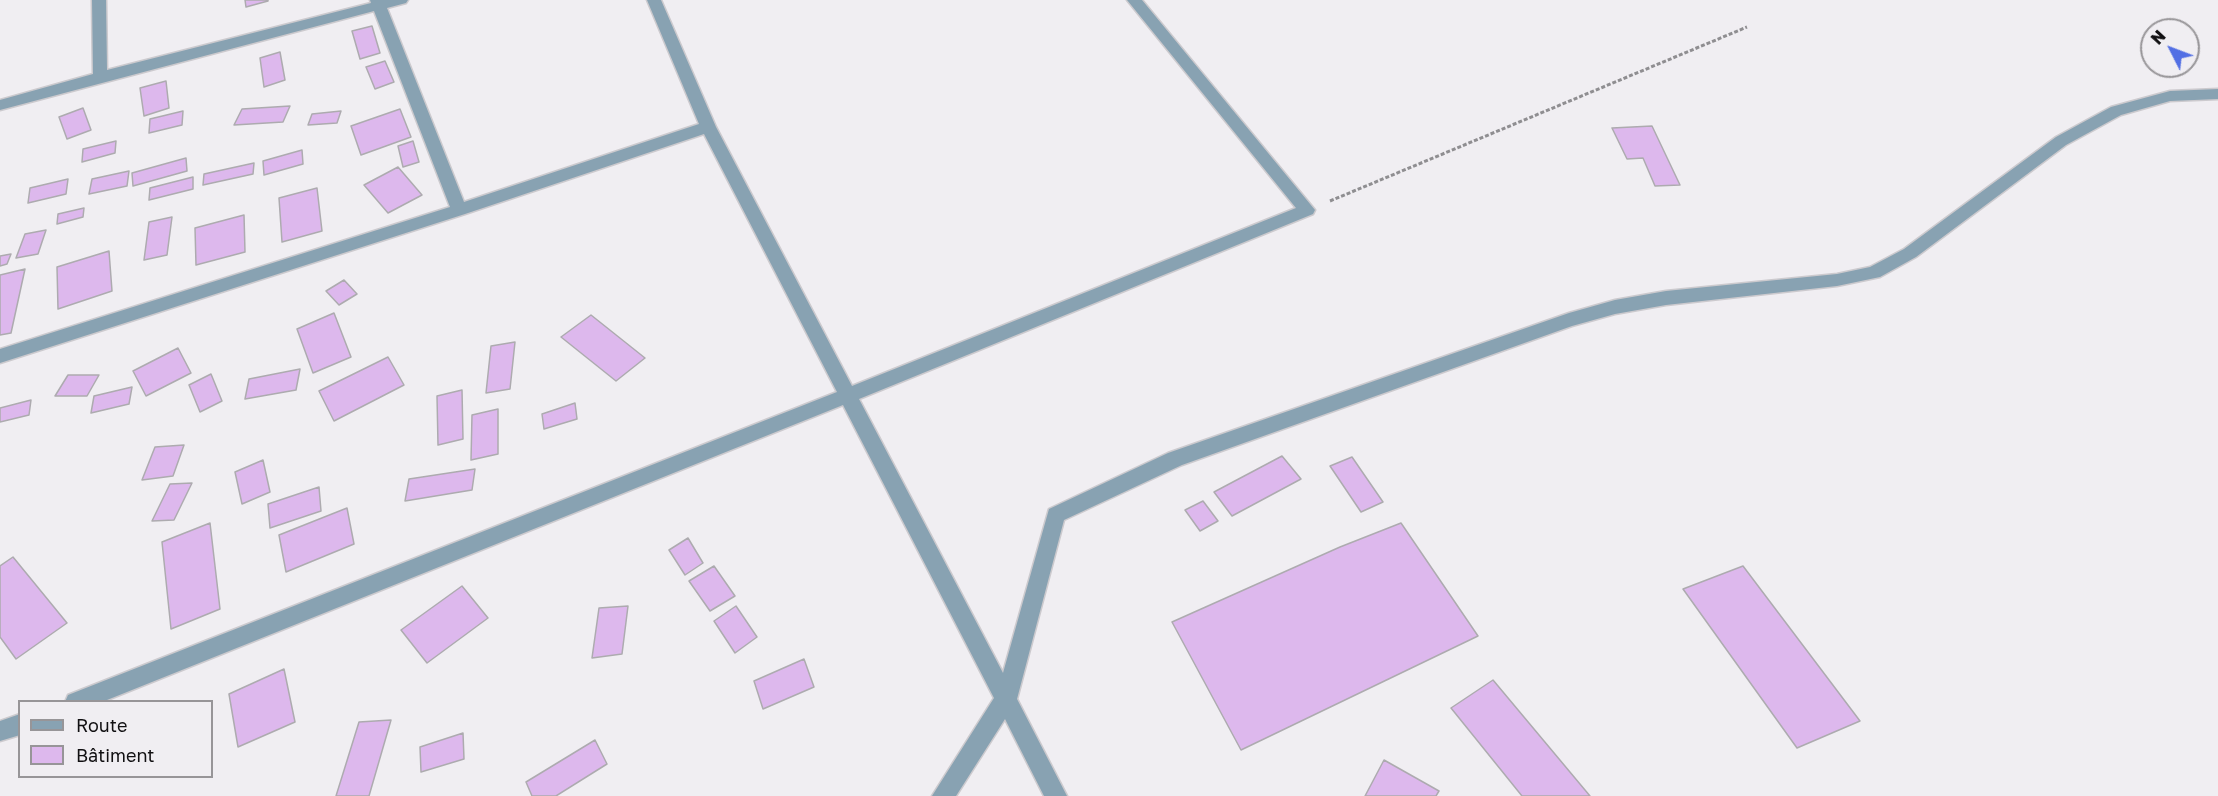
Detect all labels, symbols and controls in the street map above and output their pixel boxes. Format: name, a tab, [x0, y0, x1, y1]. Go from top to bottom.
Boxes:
north arrow	[2140, 18, 2200, 78]
text: N	[2147, 26, 2170, 49]
legend	[18, 700, 213, 778]
text: Route	[76, 714, 127, 736]
text: Bâtiment	[76, 744, 155, 766]

